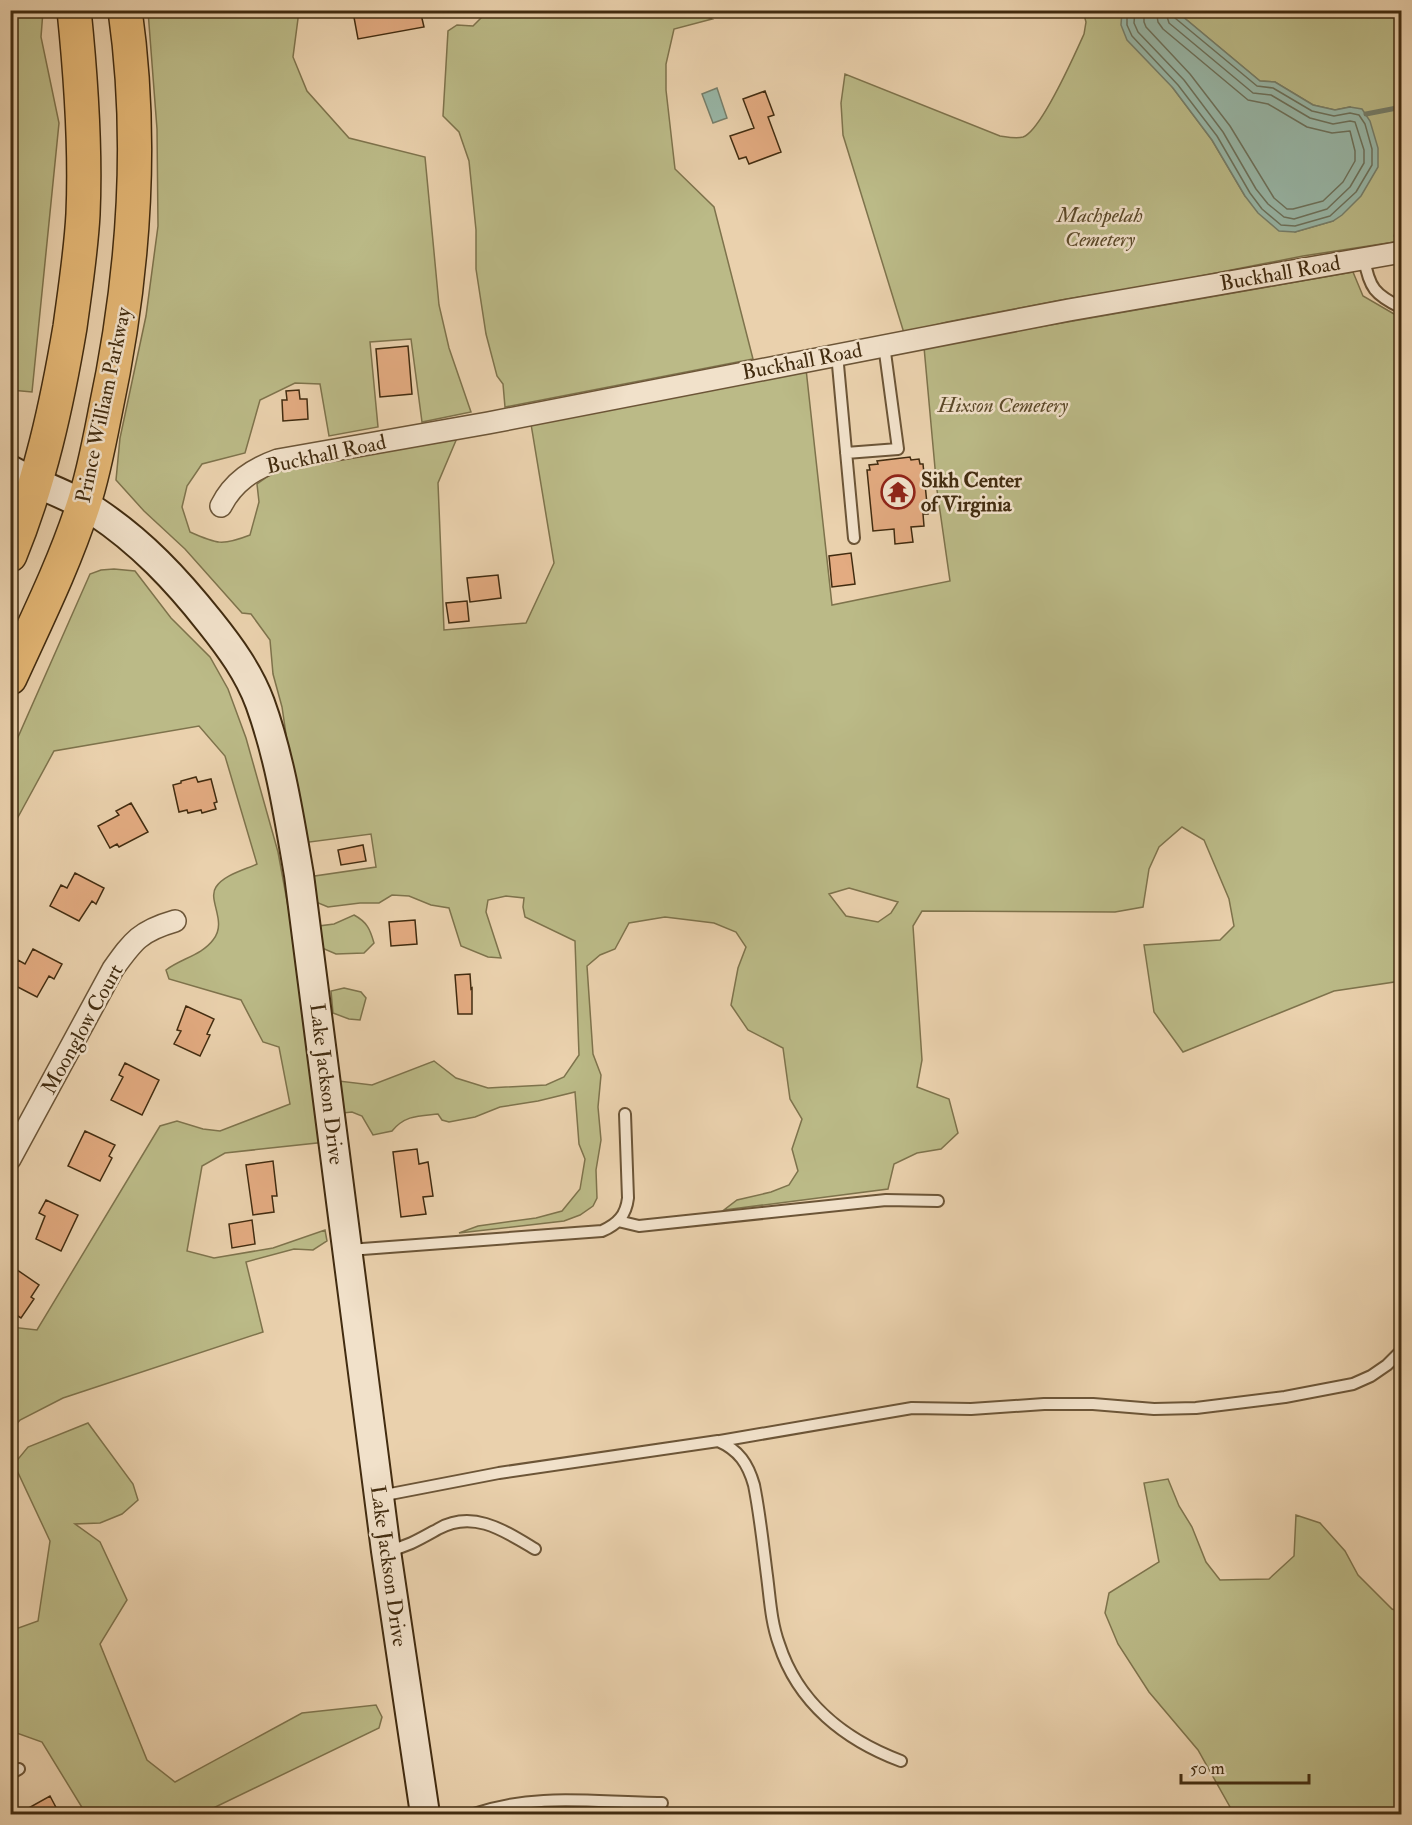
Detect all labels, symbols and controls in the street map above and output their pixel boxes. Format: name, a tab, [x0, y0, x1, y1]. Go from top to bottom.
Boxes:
park label: Machpelah Cemetery	[1055, 202, 1143, 253]
street label: Buckhall Road	[1218, 250, 1343, 297]
street label: Prince William Parkway	[70, 304, 138, 505]
street label: Buckhall Road	[740, 336, 865, 386]
park label: Hixson Cemetery	[937, 392, 1069, 419]
street label: Buckhall Road	[264, 428, 389, 480]
place label: Sikh Center of Virginia	[921, 467, 1023, 518]
temple icon: Sikh Center of Virginia	[880, 474, 916, 510]
street label: Moonglow Court	[35, 959, 129, 1099]
street label: Lake Jackson Drive	[303, 1002, 350, 1167]
street label: Lake Jackson Drive	[364, 1484, 413, 1649]
scale bar	[1181, 1747, 1308, 1785]
text: 50 m	[1190, 1757, 1225, 1780]

